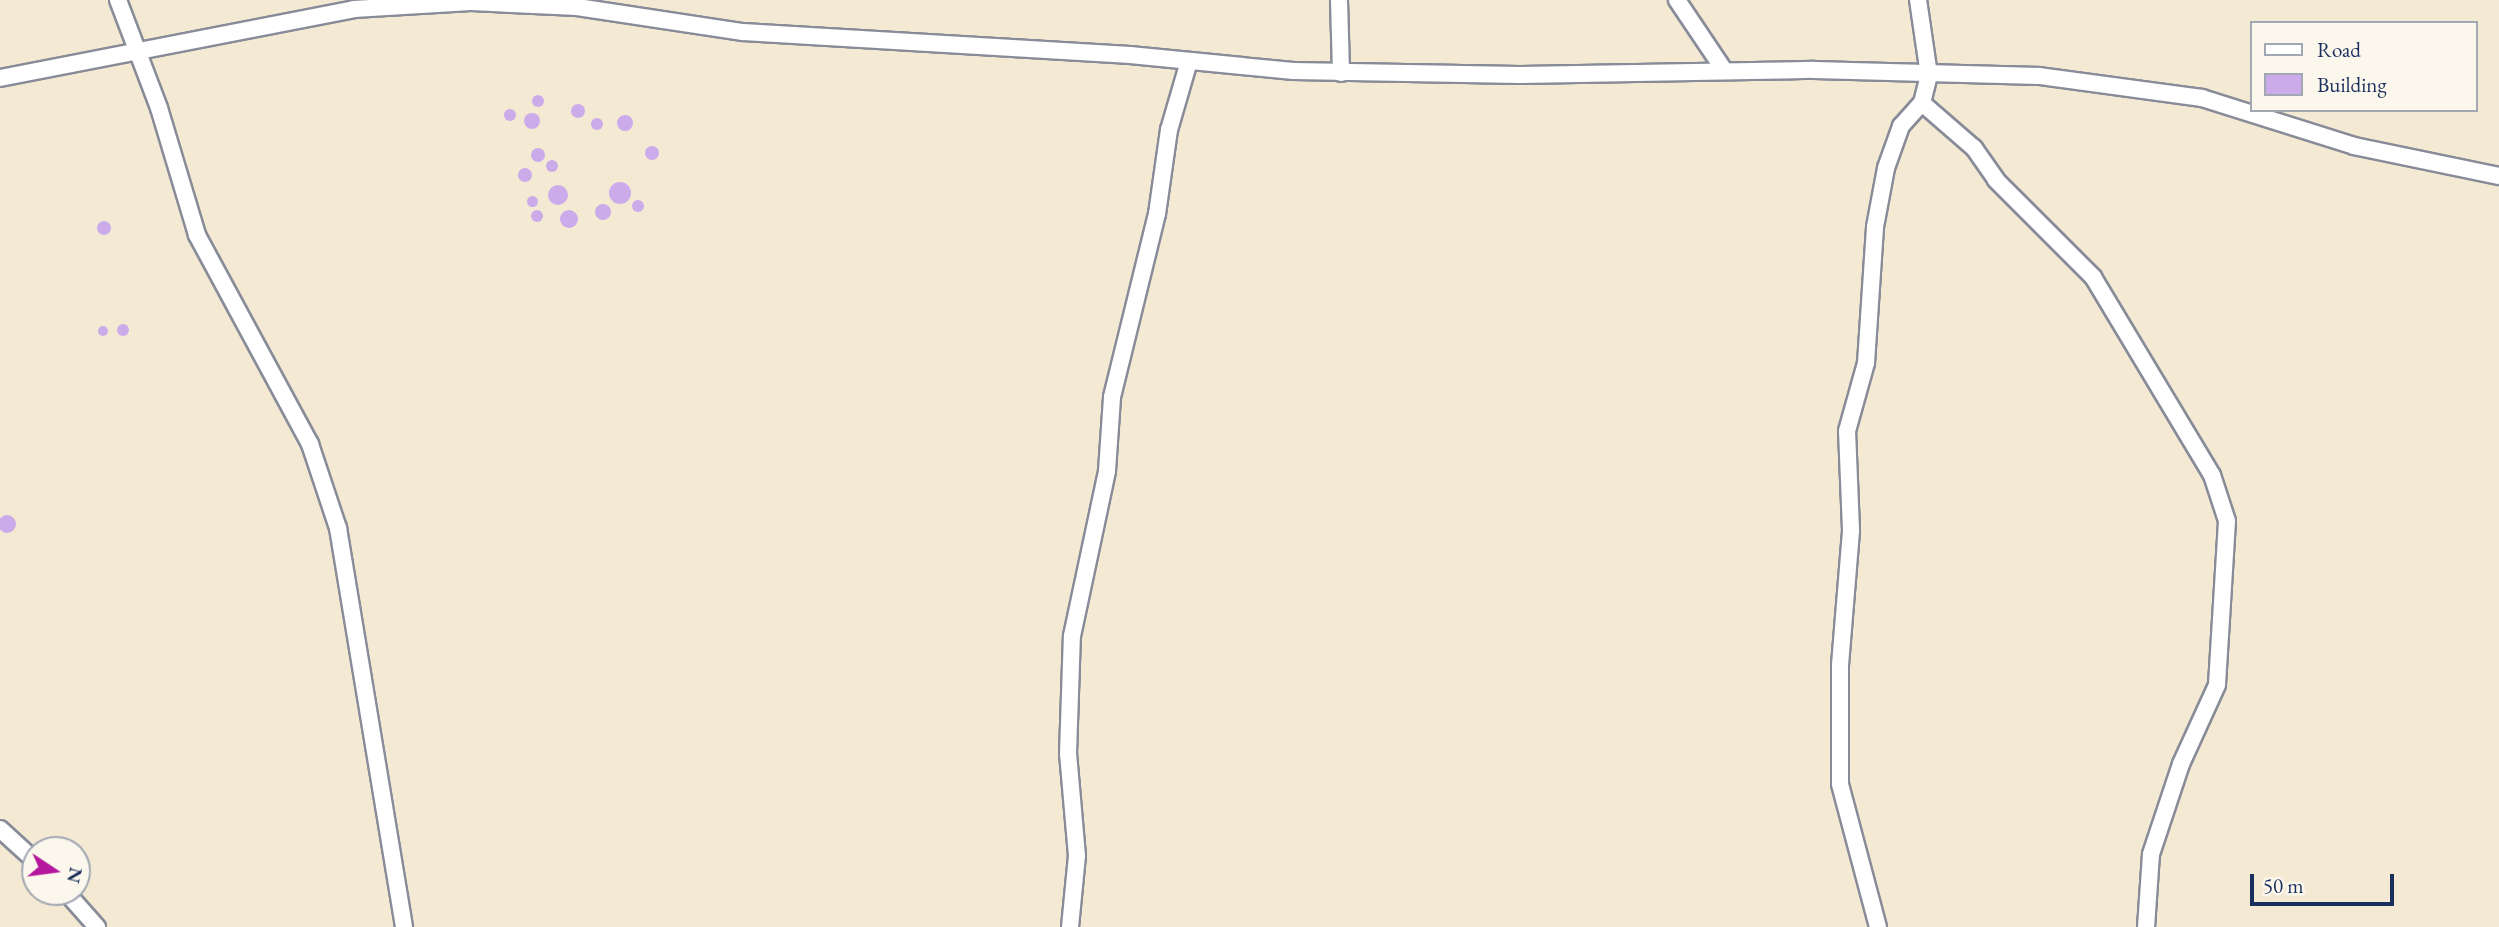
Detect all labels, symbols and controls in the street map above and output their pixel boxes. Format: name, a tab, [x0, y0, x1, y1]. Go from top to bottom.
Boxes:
legend	[2250, 21, 2478, 112]
text: Road	[2317, 36, 2361, 63]
text: Building	[2317, 71, 2387, 98]
north arrow	[21, 836, 91, 906]
scale bar	[2254, 860, 2398, 904]
text: N	[61, 865, 89, 886]
text: 50 m	[2263, 872, 2304, 899]

